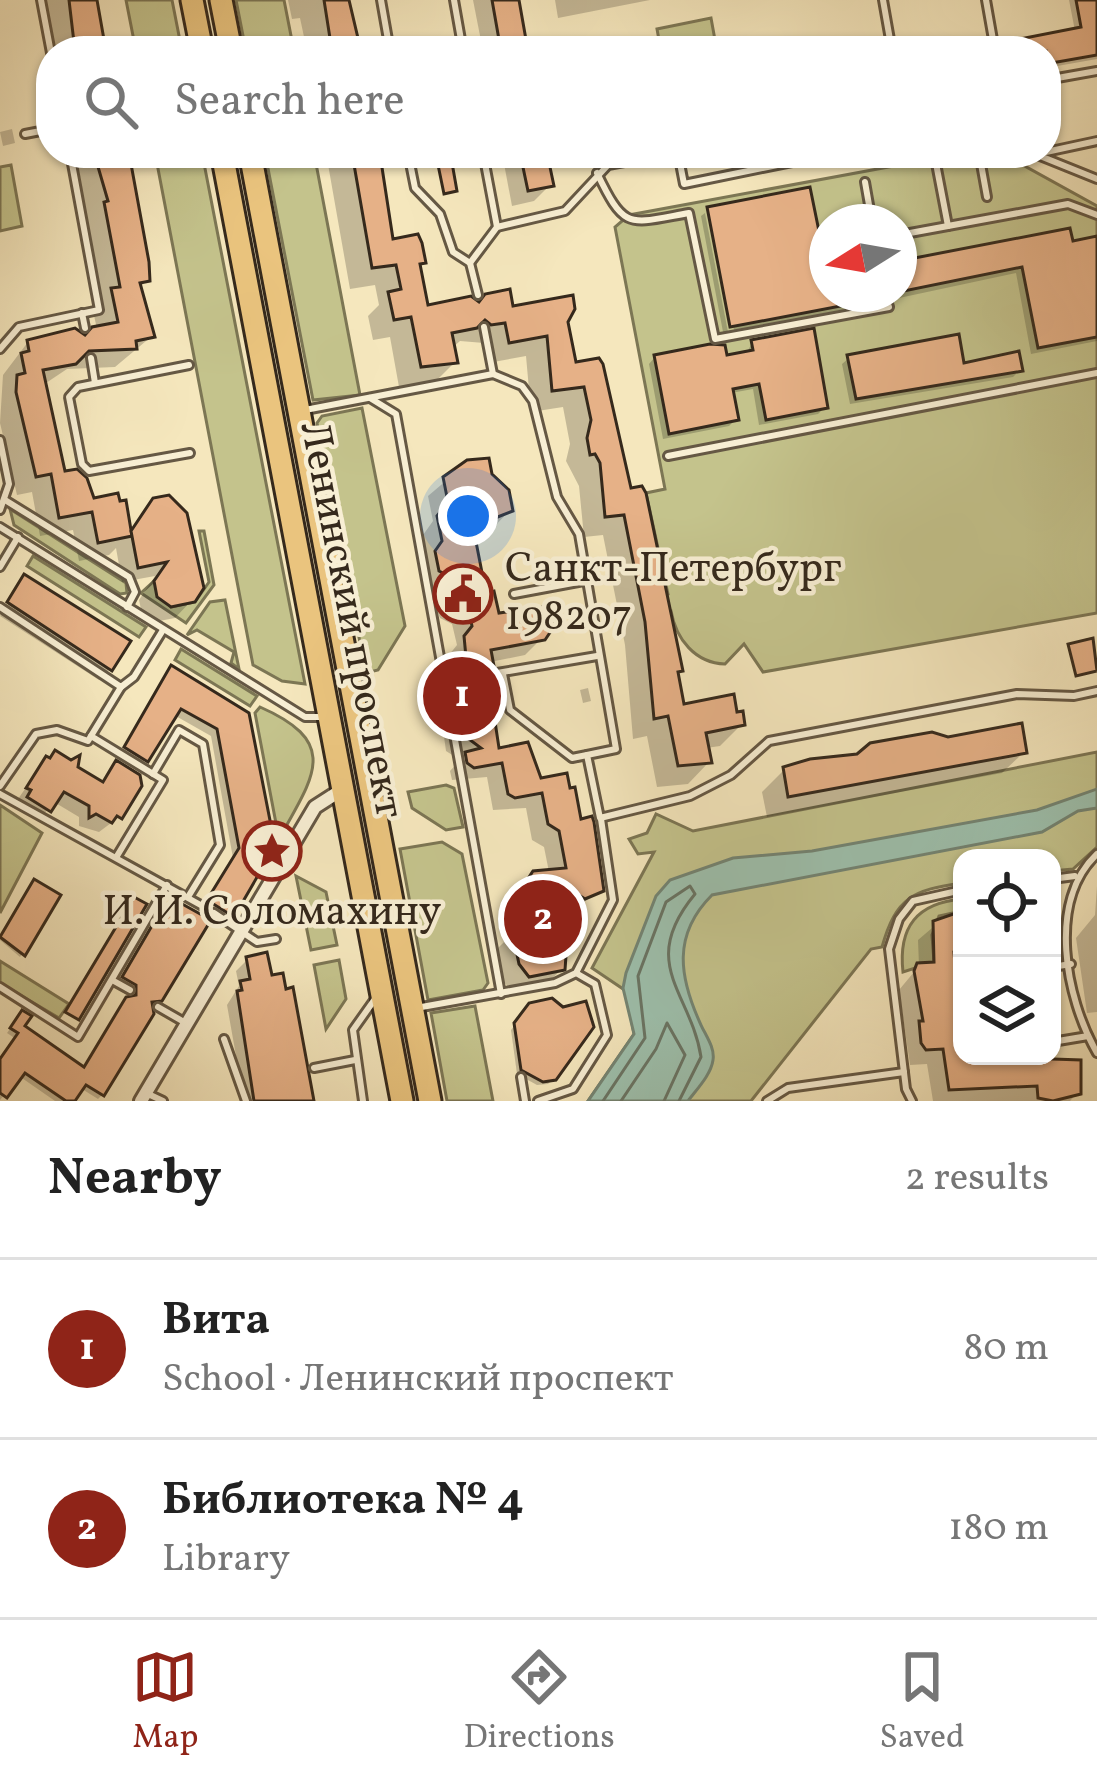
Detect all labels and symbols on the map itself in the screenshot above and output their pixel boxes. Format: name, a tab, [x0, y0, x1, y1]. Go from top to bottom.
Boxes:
north arrow	[809, 204, 917, 312]
street label: Ленинский проспект	[283, 416, 417, 824]
your location	[438, 486, 498, 546]
place label: Санкт-Петербург 198207	[505, 541, 842, 648]
public building icon: Санкт-Петербург 198207	[432, 563, 494, 625]
pin: 1	[423, 651, 501, 741]
place icon: И. И. Соломахину	[241, 820, 303, 882]
pin: 2	[504, 874, 582, 964]
place label: И. И. Соломахину	[103, 884, 442, 943]

